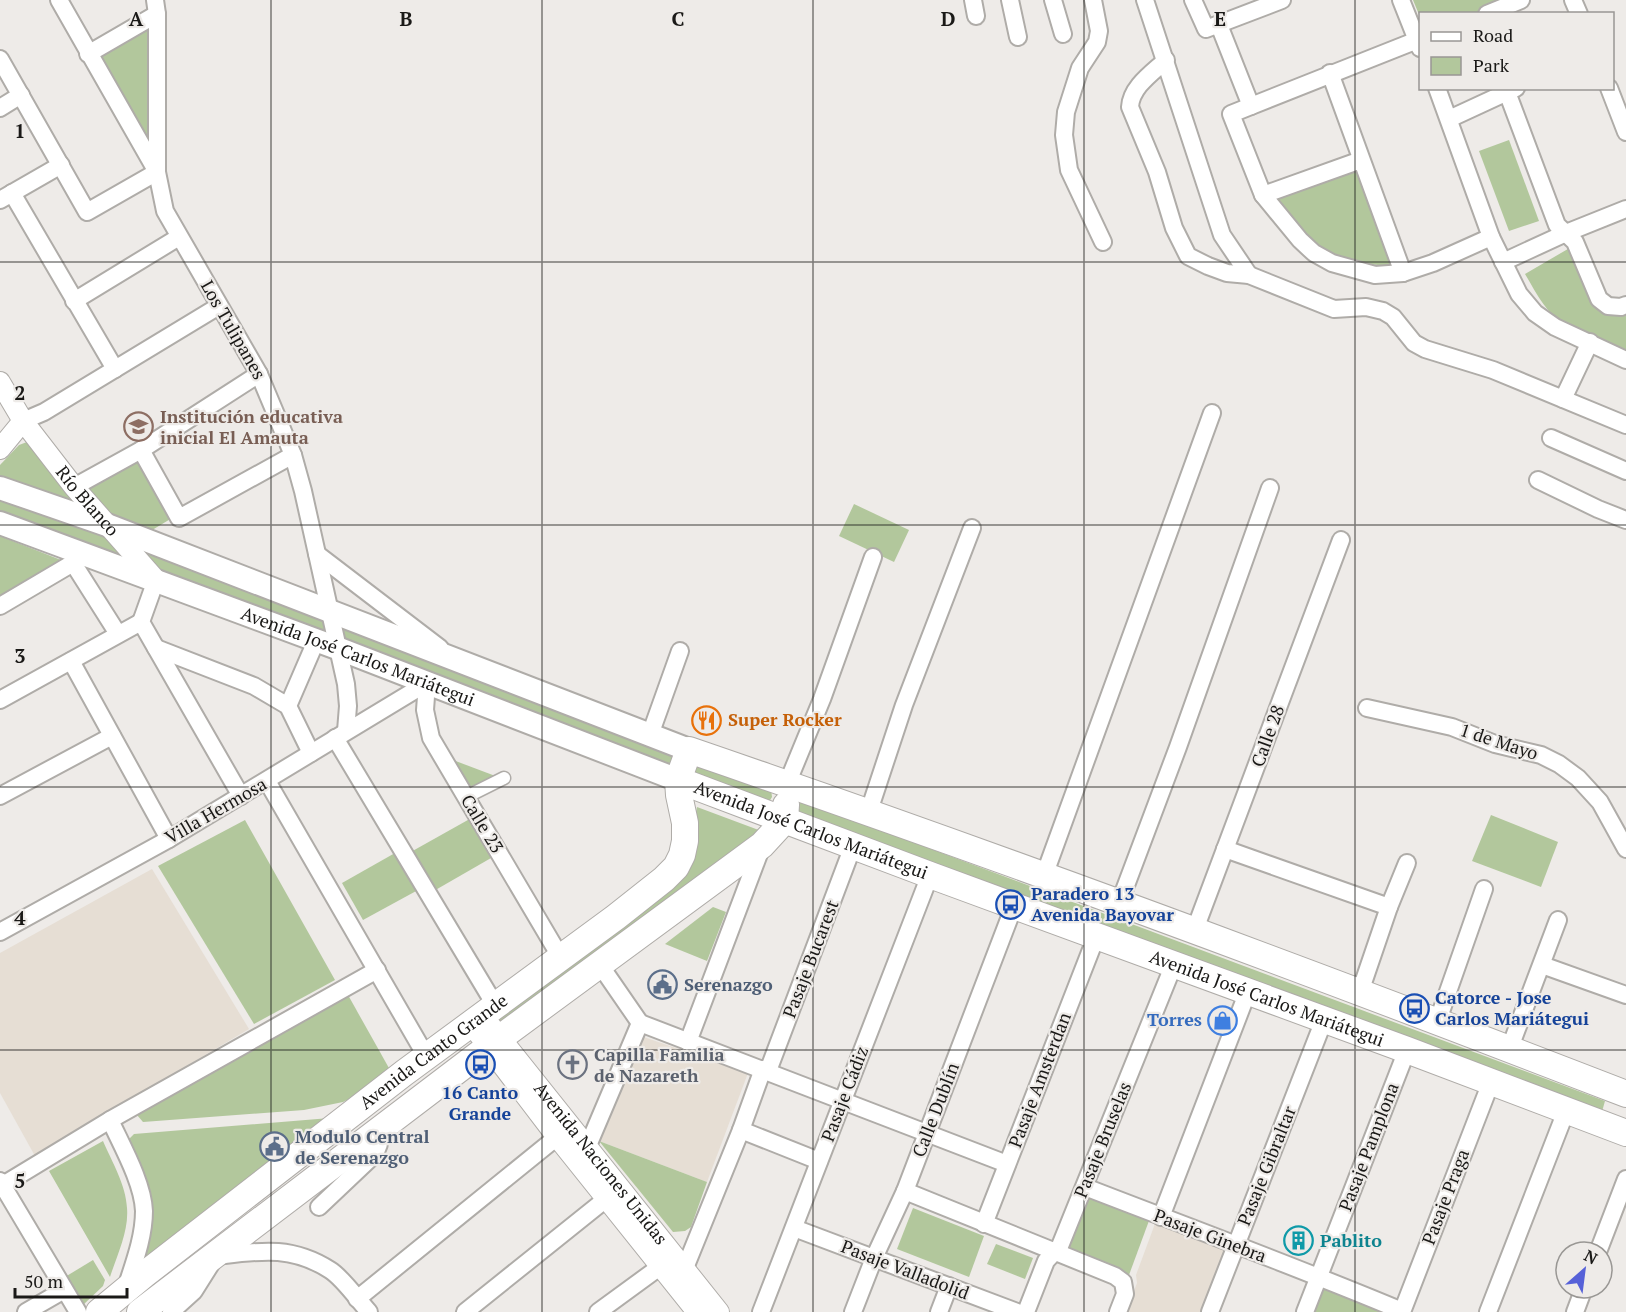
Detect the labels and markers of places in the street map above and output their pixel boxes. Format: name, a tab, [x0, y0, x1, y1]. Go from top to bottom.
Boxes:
place label: Institución educativa inicial El Amauta	[160, 404, 343, 449]
school or university icon: Institución educativa inicial El Amauta	[123, 411, 155, 443]
restaurant icon: Super Rocker	[691, 704, 723, 736]
place label: Super Rocker	[728, 707, 842, 731]
place label: Paradero 13 Avenida Bayovar	[1031, 881, 1174, 926]
bus stop icon: Paradero 13 Avenida Bayovar	[994, 888, 1026, 920]
public building icon: Serenazgo	[647, 969, 679, 1001]
place label: Serenazgo	[684, 972, 773, 996]
place label: Catorce - Jose Carlos Mariátegui	[1435, 985, 1589, 1030]
bus stop icon: Catorce - Jose Carlos Mariátegui	[1398, 992, 1430, 1024]
shop icon: Torres	[1207, 1004, 1239, 1036]
place label: Torres	[1147, 1007, 1202, 1031]
place label: Capilla Familia de Nazareth	[594, 1042, 725, 1087]
bus stop icon: 16 Canto Grande	[464, 1048, 496, 1080]
church icon: Capilla Familia de Nazareth	[557, 1049, 589, 1081]
place label: 16 Canto Grande	[442, 1080, 519, 1125]
place label: Modulo Central de Serenazgo	[295, 1124, 430, 1169]
public building icon: Modulo Central de Serenazgo	[258, 1131, 290, 1163]
building icon: Pablito	[1283, 1225, 1315, 1257]
place label: Pablito	[1320, 1228, 1382, 1252]

